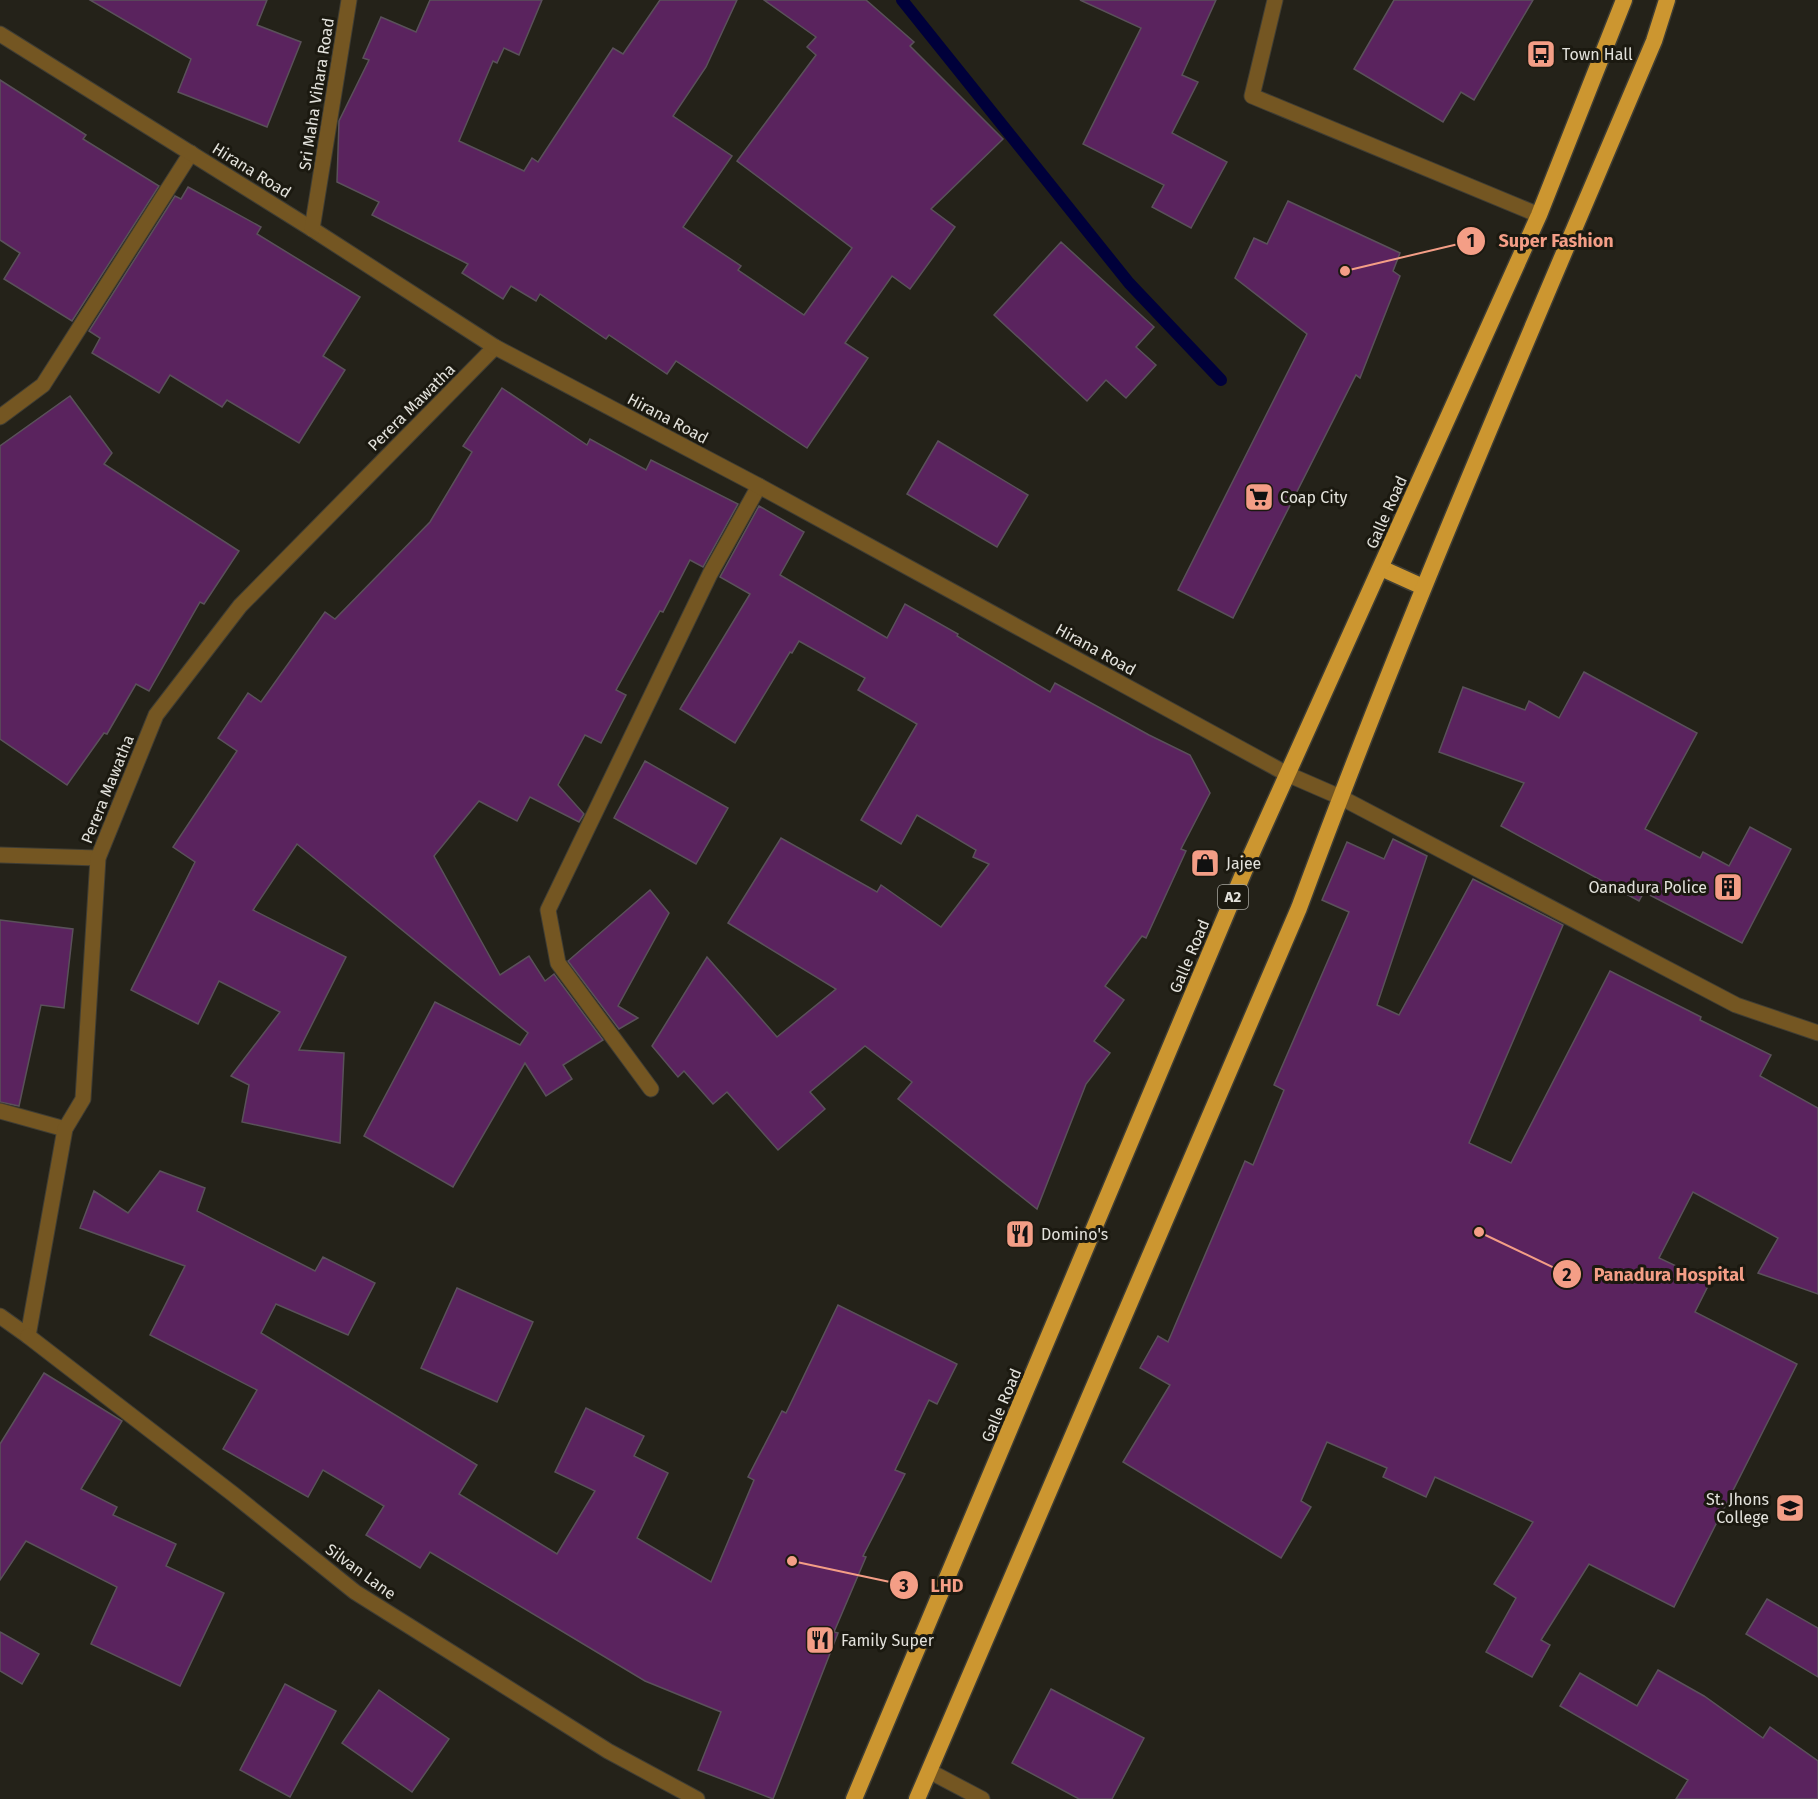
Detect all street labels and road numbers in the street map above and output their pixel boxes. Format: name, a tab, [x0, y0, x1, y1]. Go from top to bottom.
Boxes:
street label: Sri Maha Vihara Road	[295, 17, 338, 172]
street label: Hirana Road	[209, 139, 294, 202]
street label: Perera Mawatha	[364, 360, 459, 455]
street label: Hirana Road	[624, 389, 711, 448]
street label: Galle Road	[1362, 473, 1411, 552]
street label: Hirana Road	[1052, 620, 1139, 679]
street label: Perera Mawatha	[77, 732, 138, 846]
road number: A2	[1218, 885, 1248, 909]
street label: Galle Road	[1166, 917, 1213, 996]
street label: Galle Road	[978, 1366, 1025, 1445]
street label: Silvan Lane	[322, 1540, 400, 1603]

